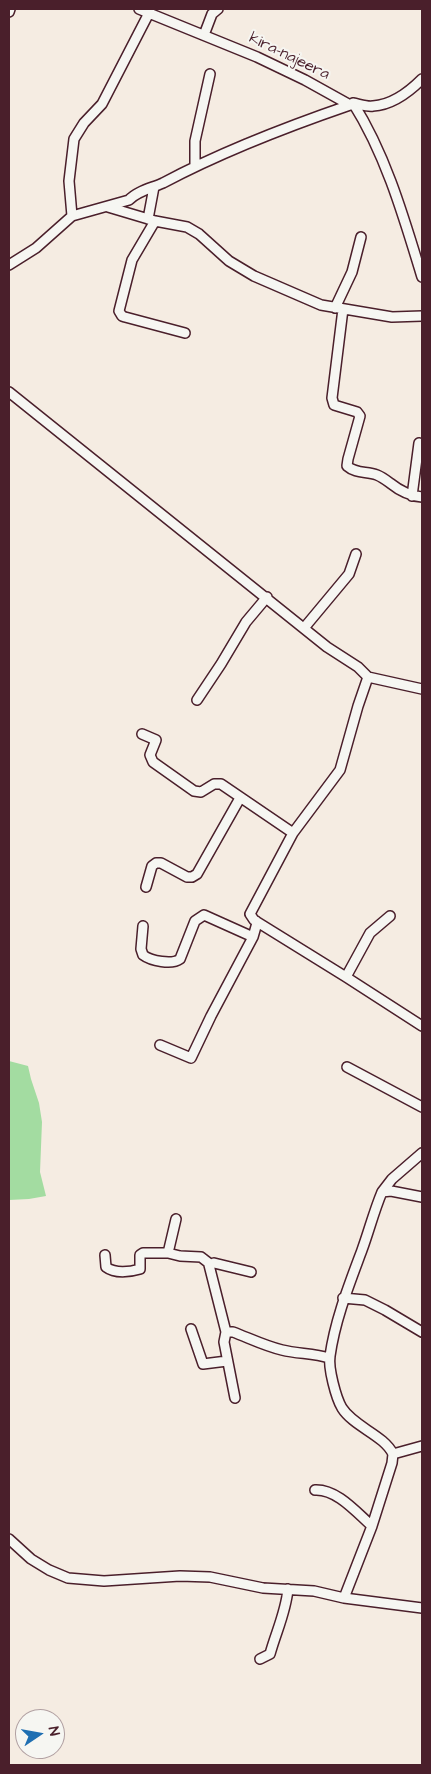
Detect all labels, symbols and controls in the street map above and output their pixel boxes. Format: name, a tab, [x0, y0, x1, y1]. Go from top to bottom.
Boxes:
street label: kira-najeera	[245, 29, 333, 85]
north arrow	[15, 1709, 65, 1759]
text: N	[43, 1725, 64, 1737]

